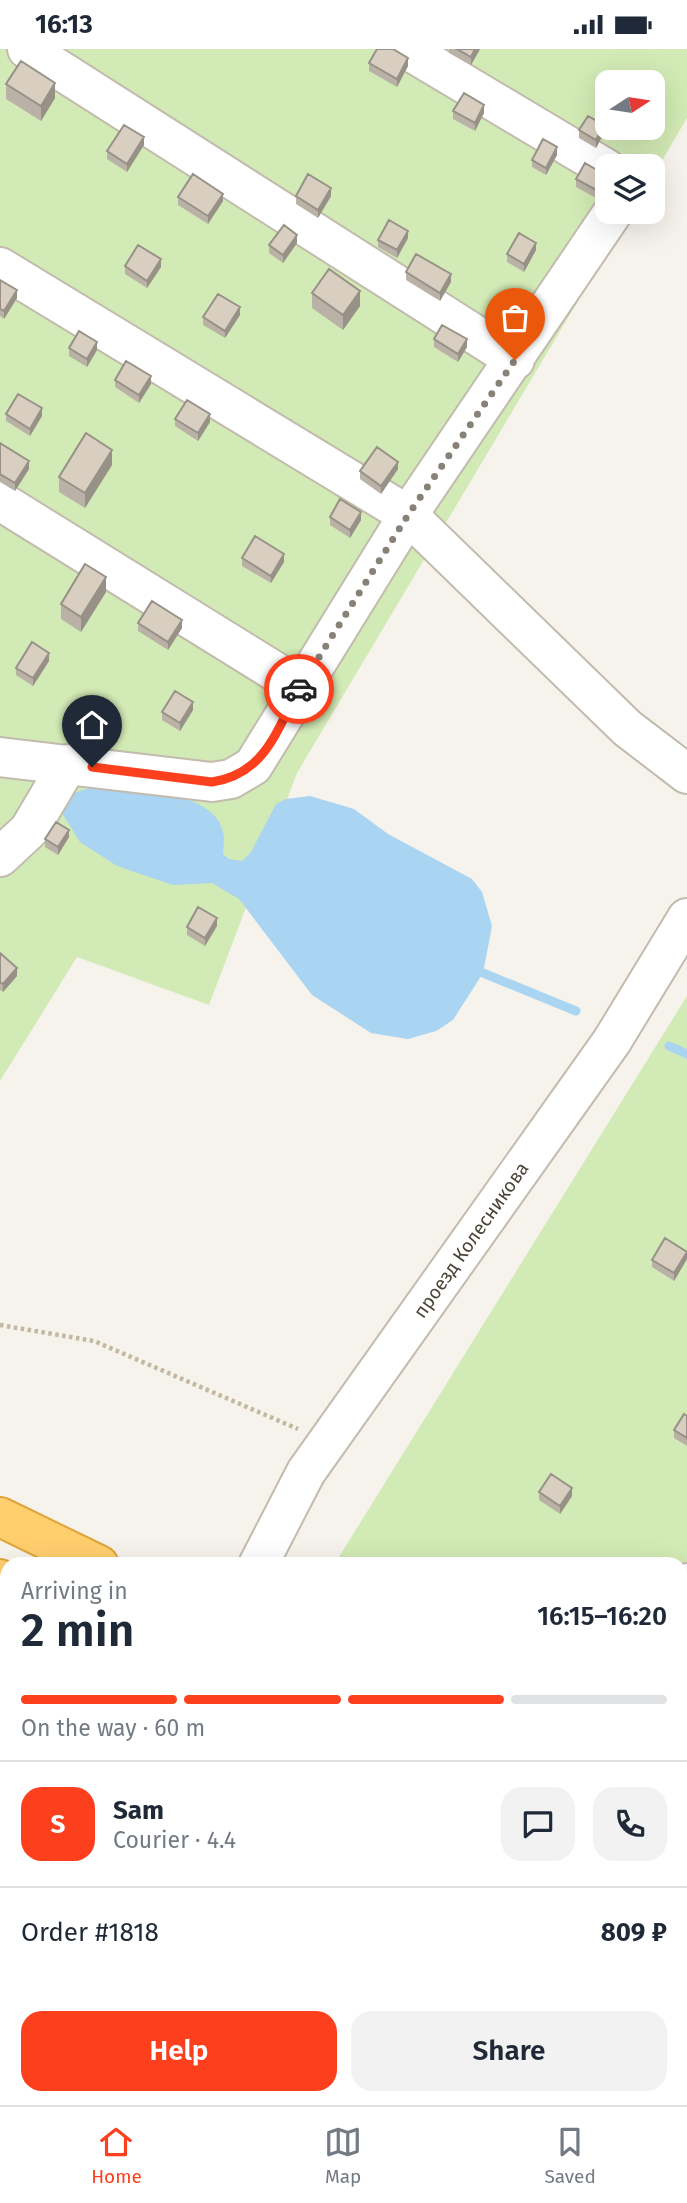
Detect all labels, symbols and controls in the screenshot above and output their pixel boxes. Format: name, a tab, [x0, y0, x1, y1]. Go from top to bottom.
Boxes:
text: 16:13	[35, 9, 93, 40]
north arrow	[595, 70, 665, 140]
map controls	[595, 70, 665, 224]
button: layers	[595, 154, 665, 224]
pin	[485, 288, 545, 360]
icon: bag	[496, 299, 534, 337]
courier	[264, 654, 334, 724]
icon: car	[280, 670, 318, 708]
pin	[62, 695, 122, 767]
icon: home	[73, 706, 111, 744]
street label: проезд Колесникова	[409, 1158, 533, 1322]
text: Arriving in	[21, 1577, 128, 1605]
text: 16:15–16:20	[537, 1601, 667, 1632]
text: 2 min	[21, 1603, 134, 1658]
text: On the way · 60 m	[21, 1714, 205, 1742]
button: chat	[501, 1787, 575, 1861]
button: phone	[593, 1787, 667, 1861]
text: Sam	[113, 1795, 164, 1826]
text: S	[51, 1809, 65, 1840]
text: Courier · 4.4	[113, 1826, 236, 1854]
text: Order #1818	[21, 1917, 159, 1948]
text: 809 ₽	[601, 1917, 667, 1948]
button: Help	[21, 2011, 337, 2091]
button: Share	[351, 2011, 667, 2091]
tab: Home	[91, 2123, 142, 2188]
tab: Map	[324, 2123, 362, 2188]
tab: Saved	[544, 2123, 596, 2188]

